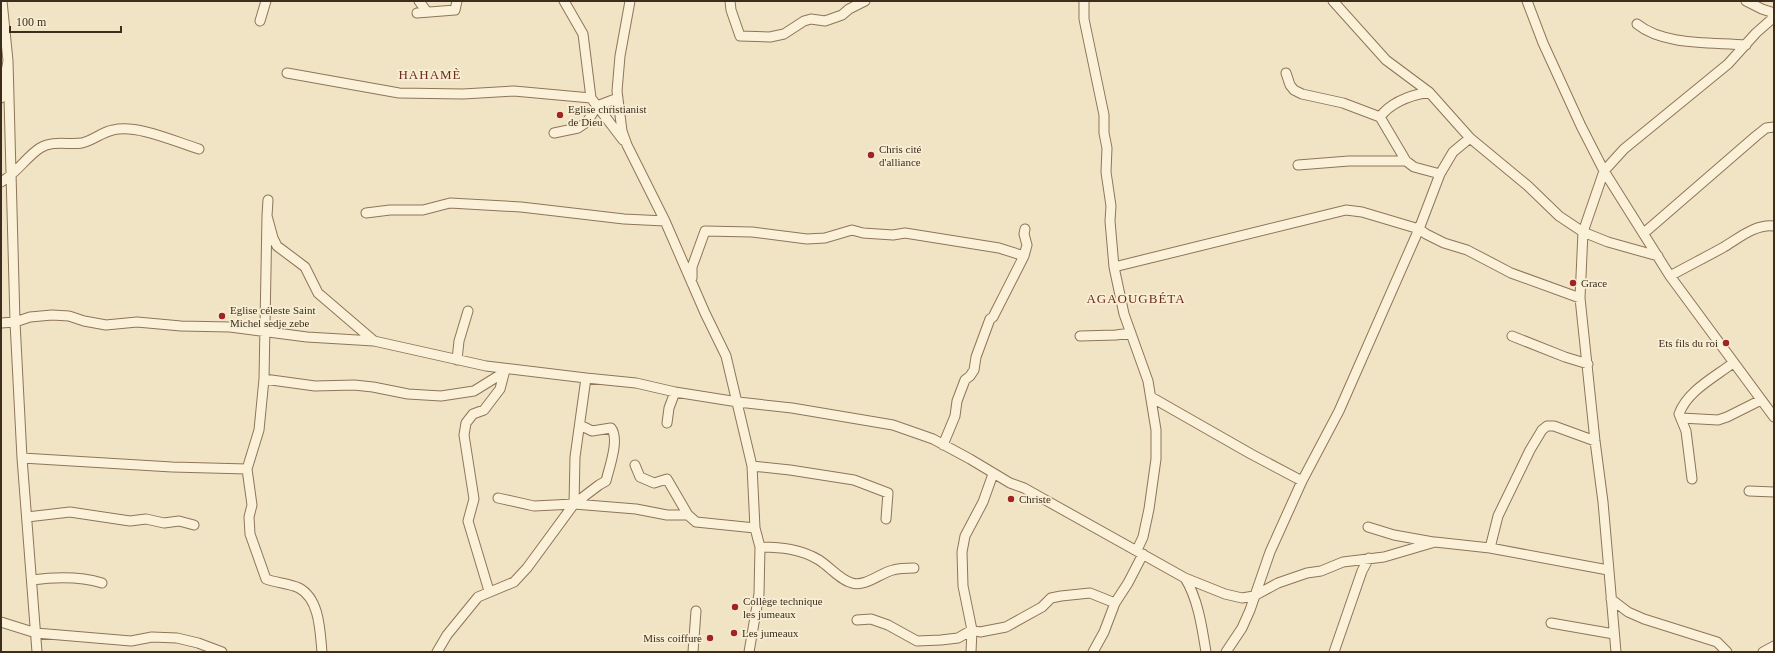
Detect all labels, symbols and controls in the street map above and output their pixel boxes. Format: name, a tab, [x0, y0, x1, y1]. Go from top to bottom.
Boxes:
scale bar	[10, 8, 121, 34]
text: 100 m	[16, 15, 47, 29]
district label: HAHAMÈ	[398, 67, 462, 82]
place label: Eglise christianist de Dieu	[568, 103, 647, 128]
marker: Eglise christianist de Dieu	[555, 110, 565, 120]
place label: Chris cité d'alliance	[879, 143, 922, 168]
marker: Chris cité d'alliance	[866, 150, 876, 160]
place label: Grace	[1581, 277, 1607, 289]
marker: Grace	[1568, 278, 1578, 288]
district label: AGAOUGBÉTA	[1086, 291, 1186, 306]
place label: Eglise céleste Saint Michel sedje zebe	[230, 304, 316, 329]
marker: Eglise céleste Saint Michel sedje zebe	[217, 311, 227, 321]
place label: Ets fils du roi	[1658, 337, 1718, 349]
marker: Ets fils du roi	[1721, 338, 1731, 348]
place label: Christe	[1019, 493, 1051, 505]
marker: Christe	[1006, 494, 1016, 504]
place label: Collège technique les jumeaux	[743, 595, 823, 620]
marker: Collège technique les jumeaux	[730, 602, 740, 612]
place label: Les jumeaux	[742, 627, 799, 639]
marker: Les jumeaux	[729, 628, 739, 638]
place label: Miss coiffure	[643, 632, 702, 644]
marker: Miss coiffure	[705, 633, 715, 643]

